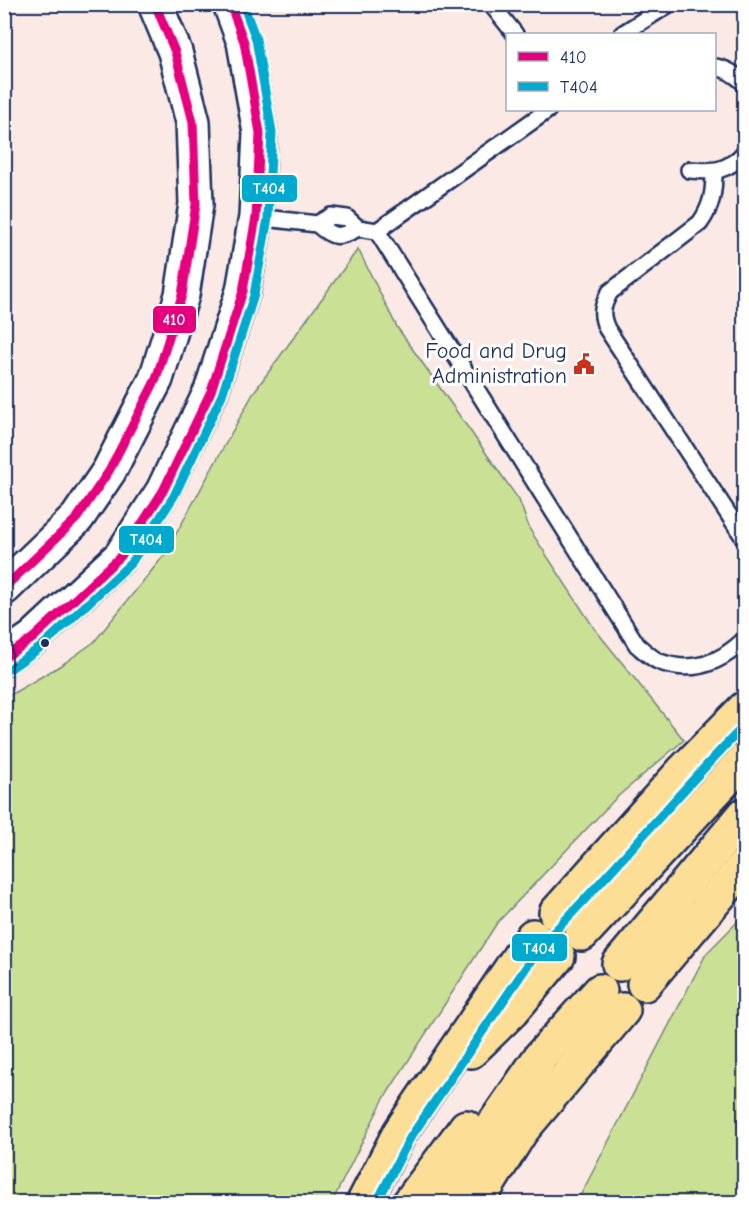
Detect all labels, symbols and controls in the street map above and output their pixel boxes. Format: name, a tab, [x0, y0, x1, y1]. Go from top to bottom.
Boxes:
legend	[506, 33, 716, 111]
text: 410	[560, 47, 587, 68]
text: T404	[560, 77, 598, 98]
line badge: T404	[241, 174, 298, 203]
text: T404	[253, 180, 285, 198]
line badge: 410	[152, 305, 197, 334]
text: 410	[163, 311, 185, 329]
place label: Food and Drug Administration	[425, 338, 567, 389]
public building icon: Food and Drug Administration	[572, 352, 596, 376]
line badge: T404	[118, 525, 175, 554]
text: T404	[130, 531, 162, 549]
unlabelled marker	[39, 637, 51, 649]
line badge: T404	[511, 933, 568, 962]
text: T404	[523, 940, 555, 958]

